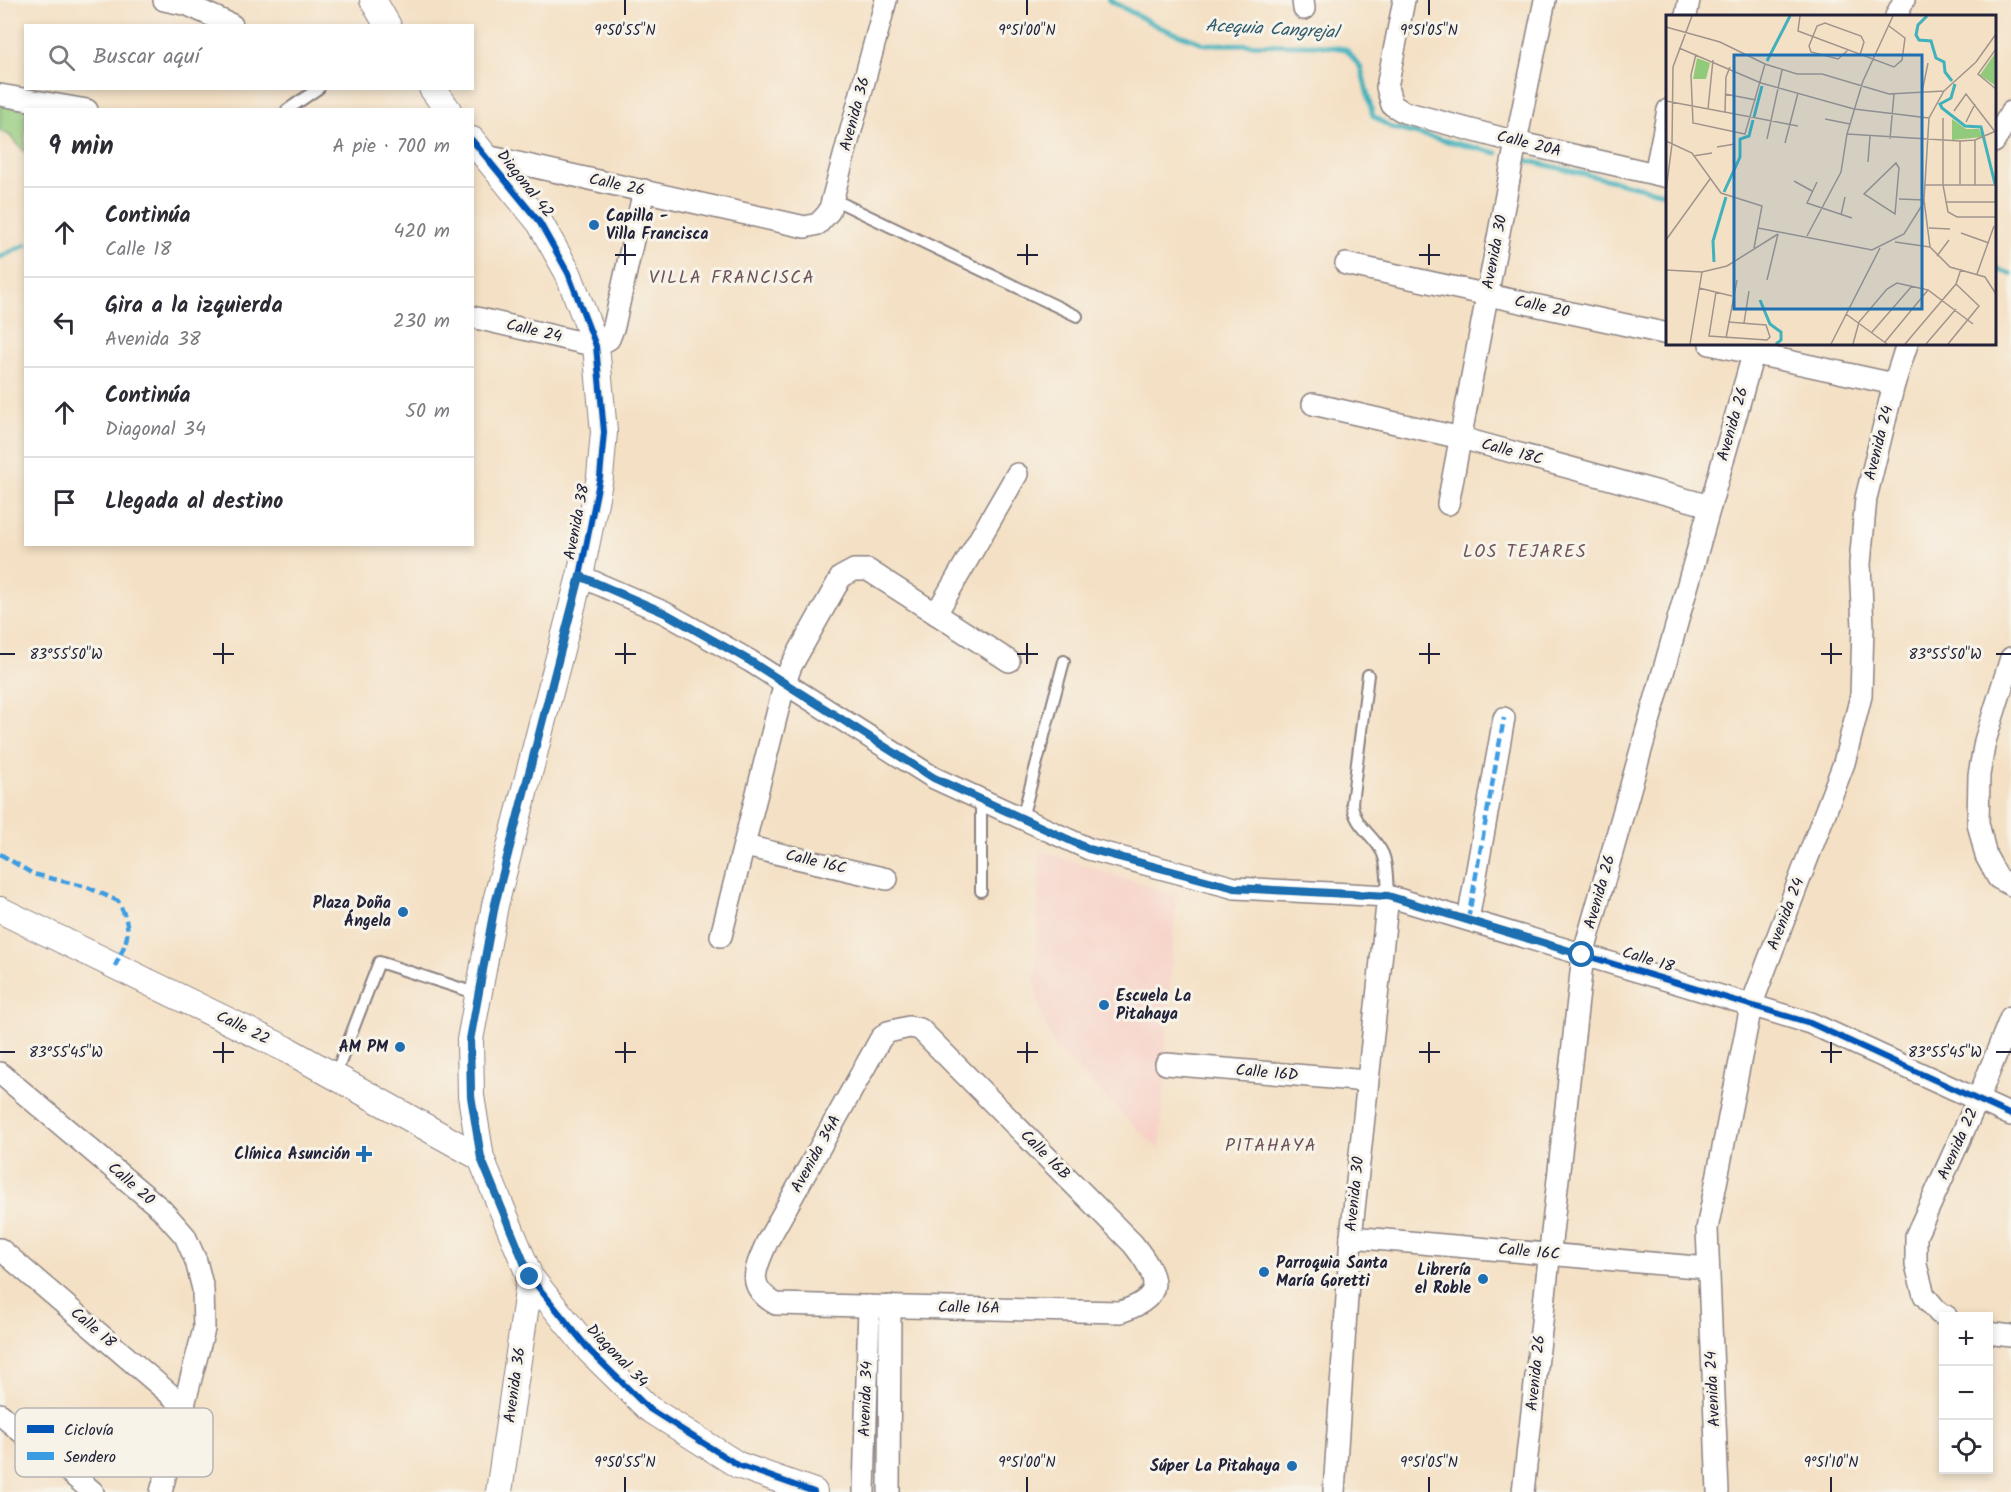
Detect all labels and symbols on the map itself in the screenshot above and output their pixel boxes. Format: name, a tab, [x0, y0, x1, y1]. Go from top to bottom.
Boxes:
water label: Acequia Cangrejal	[1205, 12, 1343, 48]
inset map	[1666, 15, 1996, 345]
text: 9°50'55"N	[594, 19, 656, 43]
text: 9°51'00"N	[998, 19, 1056, 43]
text: 9°51'05"N	[1400, 19, 1458, 43]
street label: Avenida 36	[833, 74, 877, 154]
street label: Calle 20A	[1494, 124, 1564, 164]
street label: Diagonal 42	[490, 144, 560, 224]
street label: Calle 26	[587, 167, 647, 203]
place label: Capilla - Villa Francisca	[606, 204, 708, 247]
street label: Avenida 30	[1476, 213, 1514, 291]
marker: Capilla - Villa Francisca	[587, 218, 601, 232]
district label: VILLA FRANCISCA	[649, 264, 815, 293]
street label: Calle 20	[1512, 289, 1572, 325]
street label: Calle 24	[504, 312, 565, 350]
street label: Avenida 26	[1710, 384, 1756, 464]
street label: Avenida 24	[1858, 403, 1900, 483]
street label: Calle 18C	[1478, 432, 1546, 472]
street label: Avenida 38	[557, 482, 597, 562]
district label: LOS TEJARES	[1463, 538, 1587, 567]
text: 83°55'50"W	[29, 643, 103, 667]
text: 83°55'50"W	[1908, 643, 1982, 667]
street label: Calle 16C	[783, 843, 849, 881]
street label: Avenida 26	[1577, 852, 1623, 932]
street label: Avenida 24	[1761, 874, 1811, 954]
place label: Plaza Doña Ángela	[313, 891, 391, 934]
marker: Plaza Doña Ángela	[396, 905, 410, 919]
street label: Calle 18	[1619, 940, 1677, 980]
route start	[1568, 941, 1594, 967]
place label: Escuela La Pitahaya	[1116, 984, 1191, 1027]
marker: Escuela La Pitahaya	[1097, 998, 1111, 1012]
street label: Calle 22	[212, 1004, 274, 1052]
place label: AM PM	[339, 1035, 389, 1060]
marker: AM PM	[393, 1040, 407, 1054]
text: 83°55'45"W	[29, 1041, 103, 1065]
text: 83°55'45"W	[1908, 1041, 1982, 1065]
street label: Calle 16D	[1235, 1058, 1299, 1088]
street label: Avenida 22	[1931, 1104, 1985, 1184]
street label: Avenida 34A	[784, 1110, 848, 1197]
street label: Calle 16B	[1014, 1124, 1076, 1186]
district label: PITAHAYA	[1225, 1132, 1317, 1161]
place label: Clínica Asunción	[234, 1142, 350, 1167]
marker: Clínica Asunción	[355, 1145, 373, 1163]
street label: Avenida 30	[1339, 1155, 1371, 1233]
street label: Calle 20	[102, 1156, 160, 1212]
street label: Calle 16C	[1497, 1237, 1561, 1267]
place label: Parroquia Santa María Goretti	[1276, 1251, 1388, 1294]
place label: Librería el Roble	[1415, 1258, 1471, 1301]
route end	[516, 1263, 542, 1289]
marker: Parroquia Santa María Goretti	[1257, 1265, 1271, 1279]
marker: Librería el Roble	[1476, 1272, 1490, 1286]
street label: Calle 16A	[938, 1295, 1001, 1321]
street label: Calle 18	[65, 1301, 122, 1355]
street label: Diagonal 34	[580, 1318, 654, 1394]
street label: Avenida 26	[1520, 1334, 1552, 1412]
street label: Avenida 36	[497, 1346, 533, 1424]
street label: Avenida 24	[1699, 1350, 1727, 1428]
street label: Avenida 34	[852, 1360, 880, 1437]
legend	[15, 1408, 213, 1477]
text: Ciclovía	[64, 1418, 114, 1443]
text: Sendero	[64, 1445, 116, 1470]
text: 9°50'55"N	[594, 1451, 656, 1475]
text: 9°51'00"N	[998, 1451, 1056, 1475]
text: 9°51'05"N	[1400, 1451, 1458, 1475]
text: 9°51'10"N	[1804, 1451, 1858, 1475]
place label: Súper La Pitahaya	[1150, 1454, 1280, 1479]
marker: Súper La Pitahaya	[1285, 1459, 1299, 1473]

